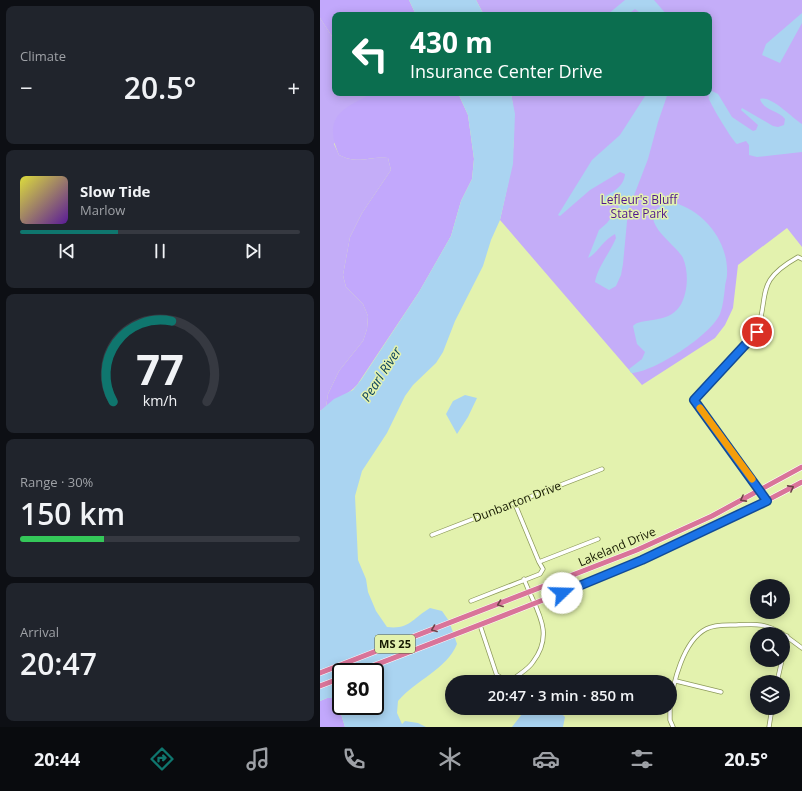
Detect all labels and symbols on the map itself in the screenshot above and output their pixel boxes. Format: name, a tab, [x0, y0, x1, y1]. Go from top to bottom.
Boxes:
park label: Lefleur's Bluff State Park	[601, 191, 678, 222]
pin	[740, 315, 774, 349]
water label: Pearl River	[357, 343, 406, 405]
street label: Dunbarton Drive	[470, 477, 564, 526]
one-way arrow	[787, 486, 794, 493]
one-way arrow	[740, 495, 747, 502]
street label: Lakeland Drive	[575, 522, 658, 571]
position arrow	[541, 572, 583, 614]
one-way arrow	[497, 600, 504, 608]
one-way arrow	[431, 625, 438, 633]
road number: MS 25	[375, 635, 415, 653]
speed limit sign: 80	[332, 663, 384, 715]

